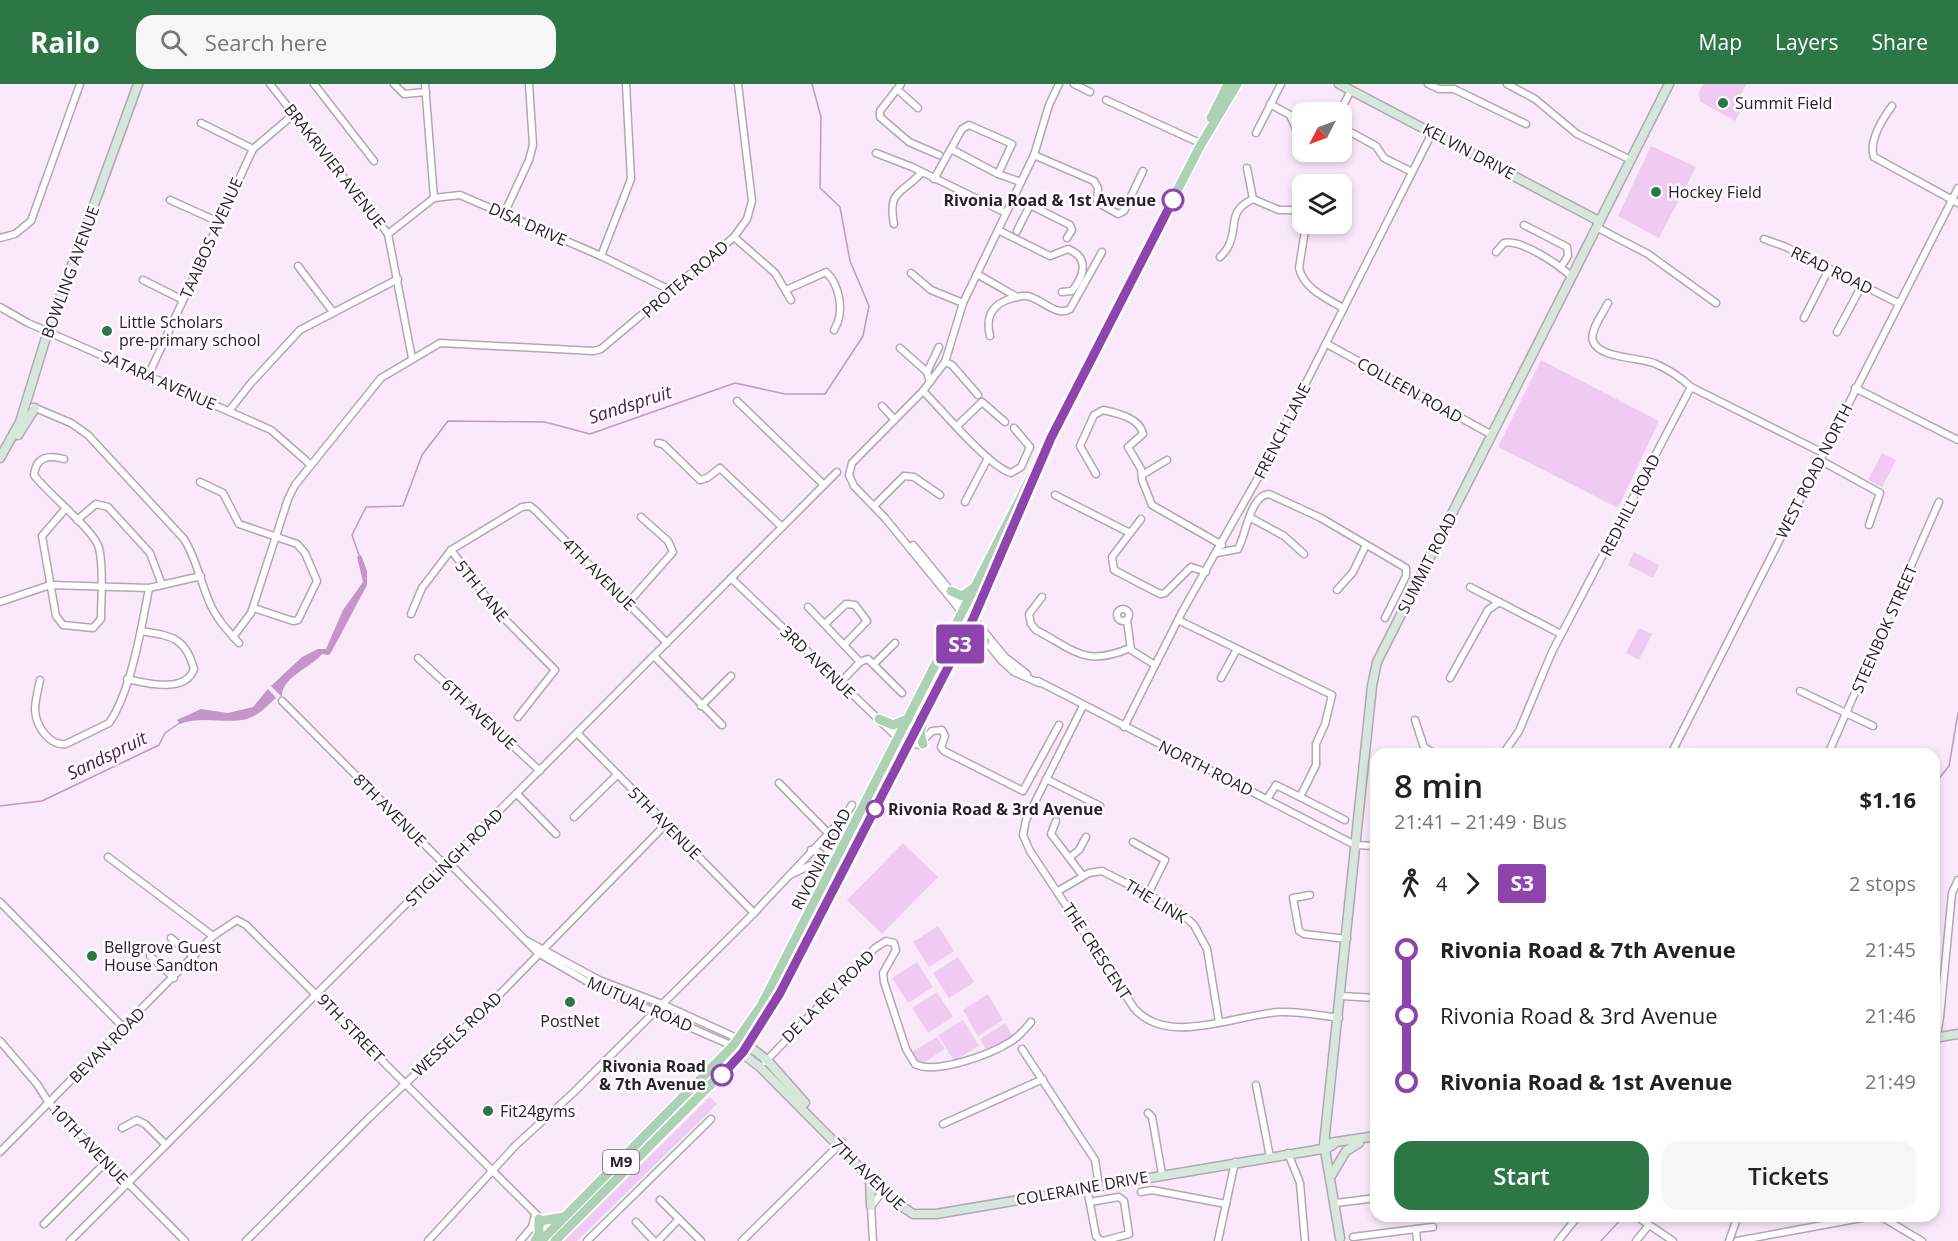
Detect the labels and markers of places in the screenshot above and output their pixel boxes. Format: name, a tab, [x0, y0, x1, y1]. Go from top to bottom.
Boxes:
place label: Summit Field	[1735, 92, 1832, 114]
marker: Summit Field	[1716, 96, 1730, 110]
place label: Hockey Field	[1668, 181, 1762, 203]
marker: Hockey Field	[1649, 185, 1663, 199]
place label: Rivonia Road & 1st Avenue	[943, 189, 1156, 211]
marker: Rivonia Road & 1st Avenue	[1162, 189, 1184, 211]
place label: Little Scholars pre-primary school	[119, 311, 261, 351]
marker: Little Scholars pre-primary school	[100, 324, 114, 338]
place label: Rivonia Road & 3rd Avenue	[888, 798, 1103, 820]
marker: Rivonia Road & 3rd Avenue	[866, 800, 884, 818]
place label: Bellgrove Guest House Sandton	[104, 936, 221, 976]
marker: Bellgrove Guest House Sandton	[85, 949, 99, 963]
marker: PostNet	[563, 995, 577, 1009]
place label: PostNet	[540, 1010, 600, 1032]
place label: Rivonia Road & 7th Avenue	[599, 1055, 706, 1095]
marker: Rivonia Road & 7th Avenue	[711, 1064, 733, 1086]
place label: Fit24gyms	[500, 1100, 575, 1122]
marker: Fit24gyms	[481, 1104, 495, 1118]

